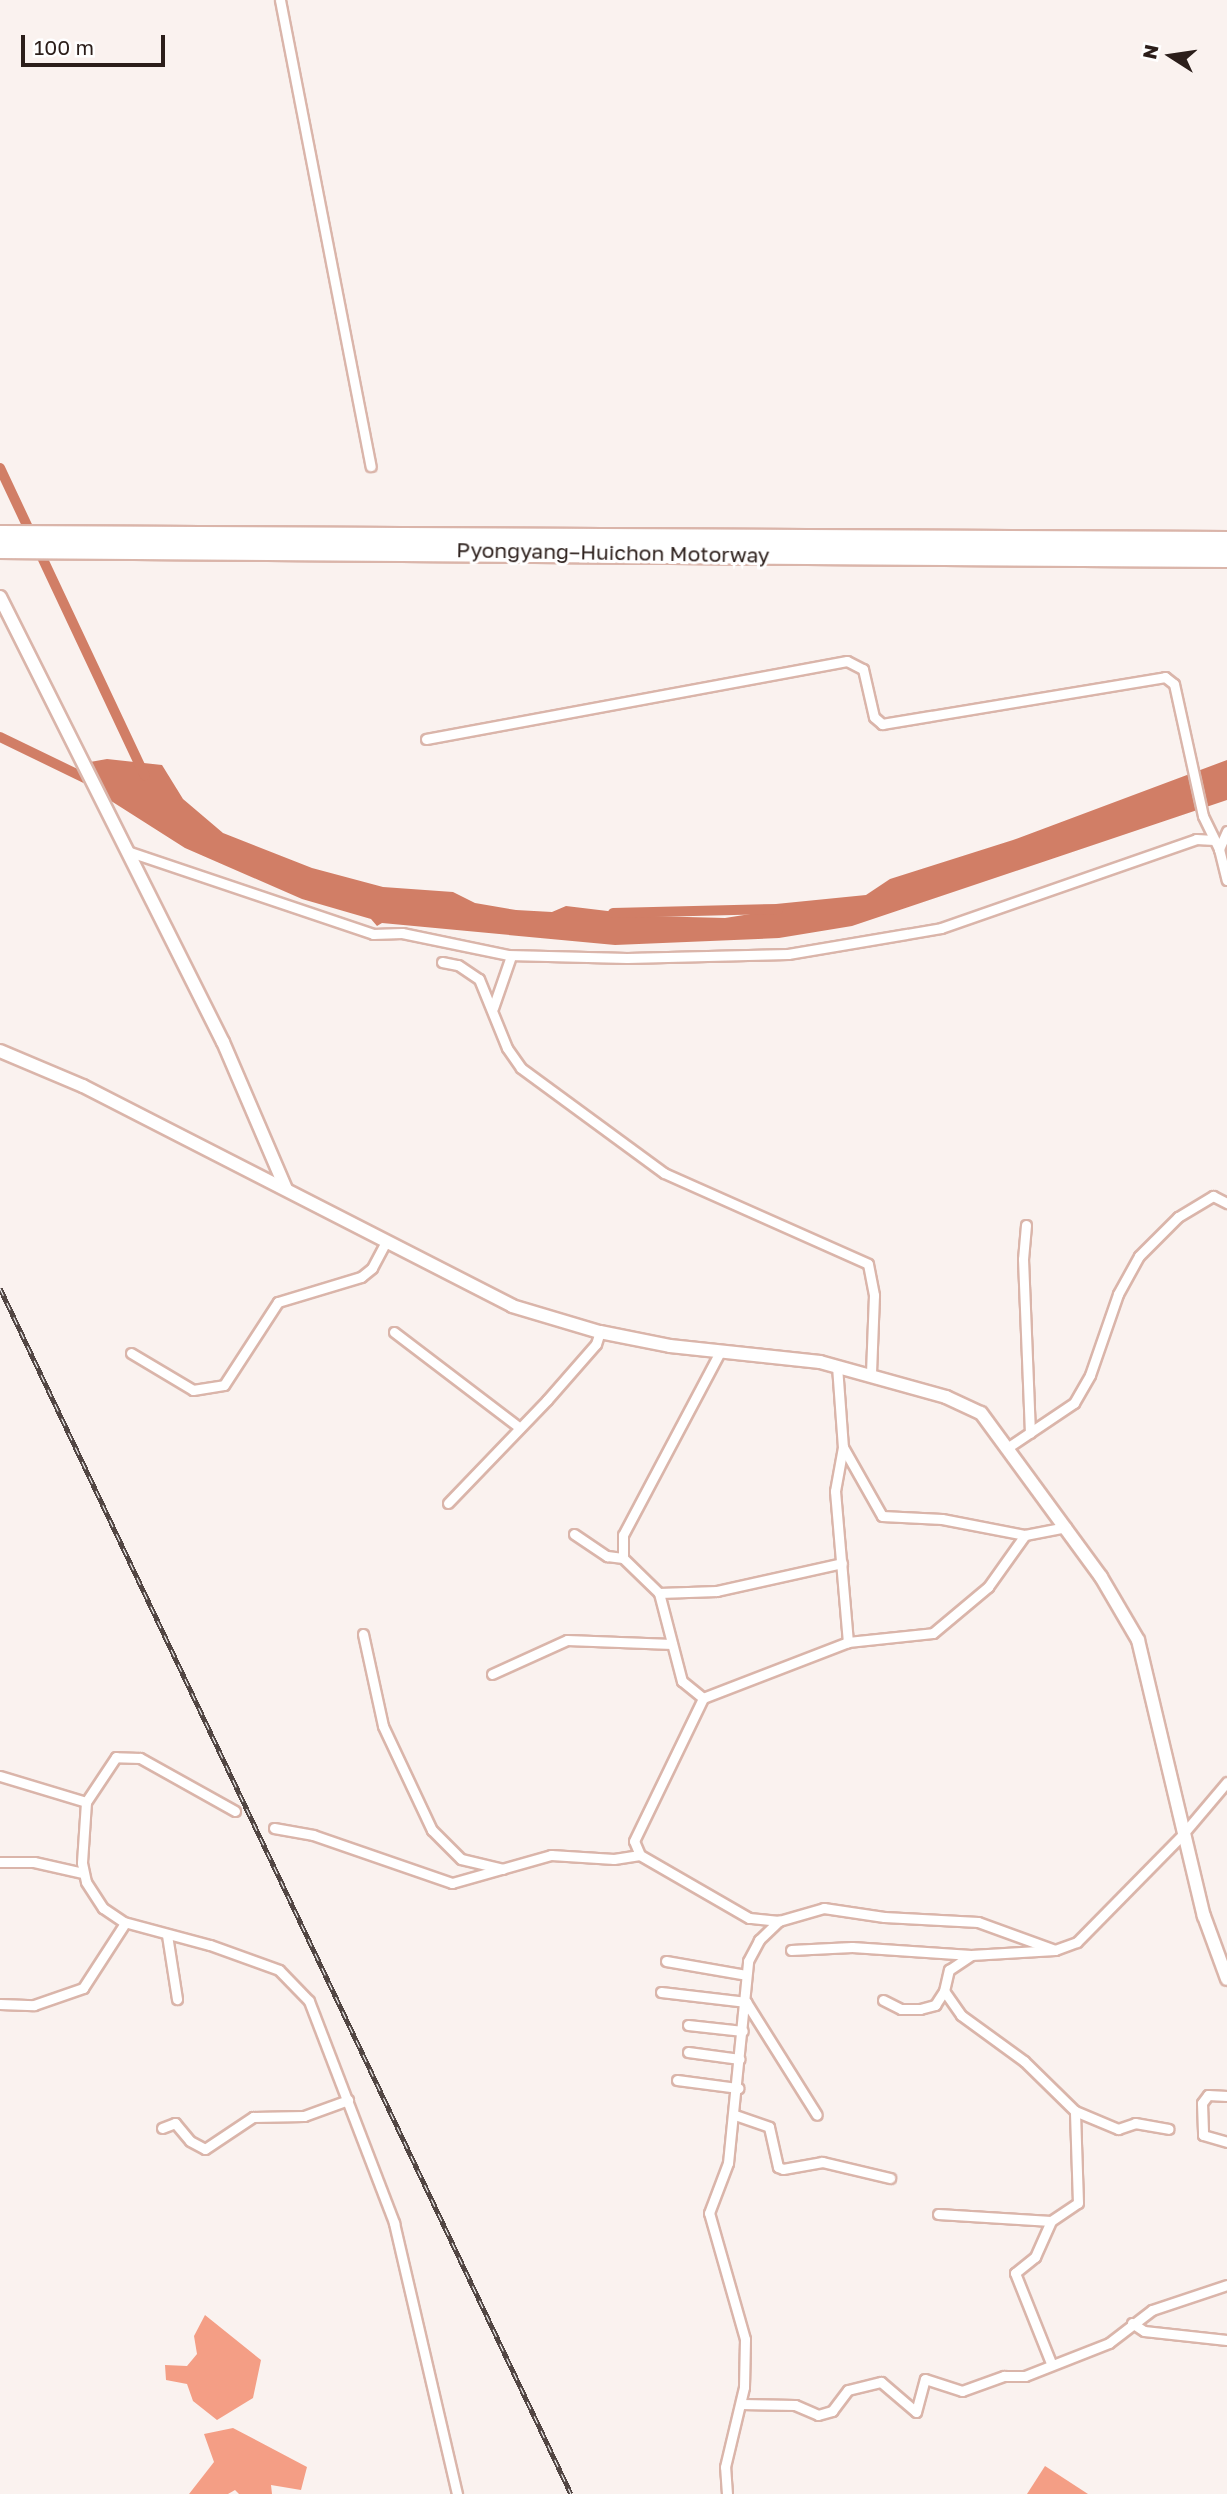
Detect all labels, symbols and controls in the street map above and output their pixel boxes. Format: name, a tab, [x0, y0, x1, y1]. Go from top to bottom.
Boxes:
scale bar	[24, 21, 168, 65]
north arrow	[1136, 21, 1206, 91]
text: 100 m	[34, 34, 94, 60]
text: N	[1137, 42, 1163, 61]
street label: Pyongyang–Huichon Motorway	[456, 537, 770, 567]

